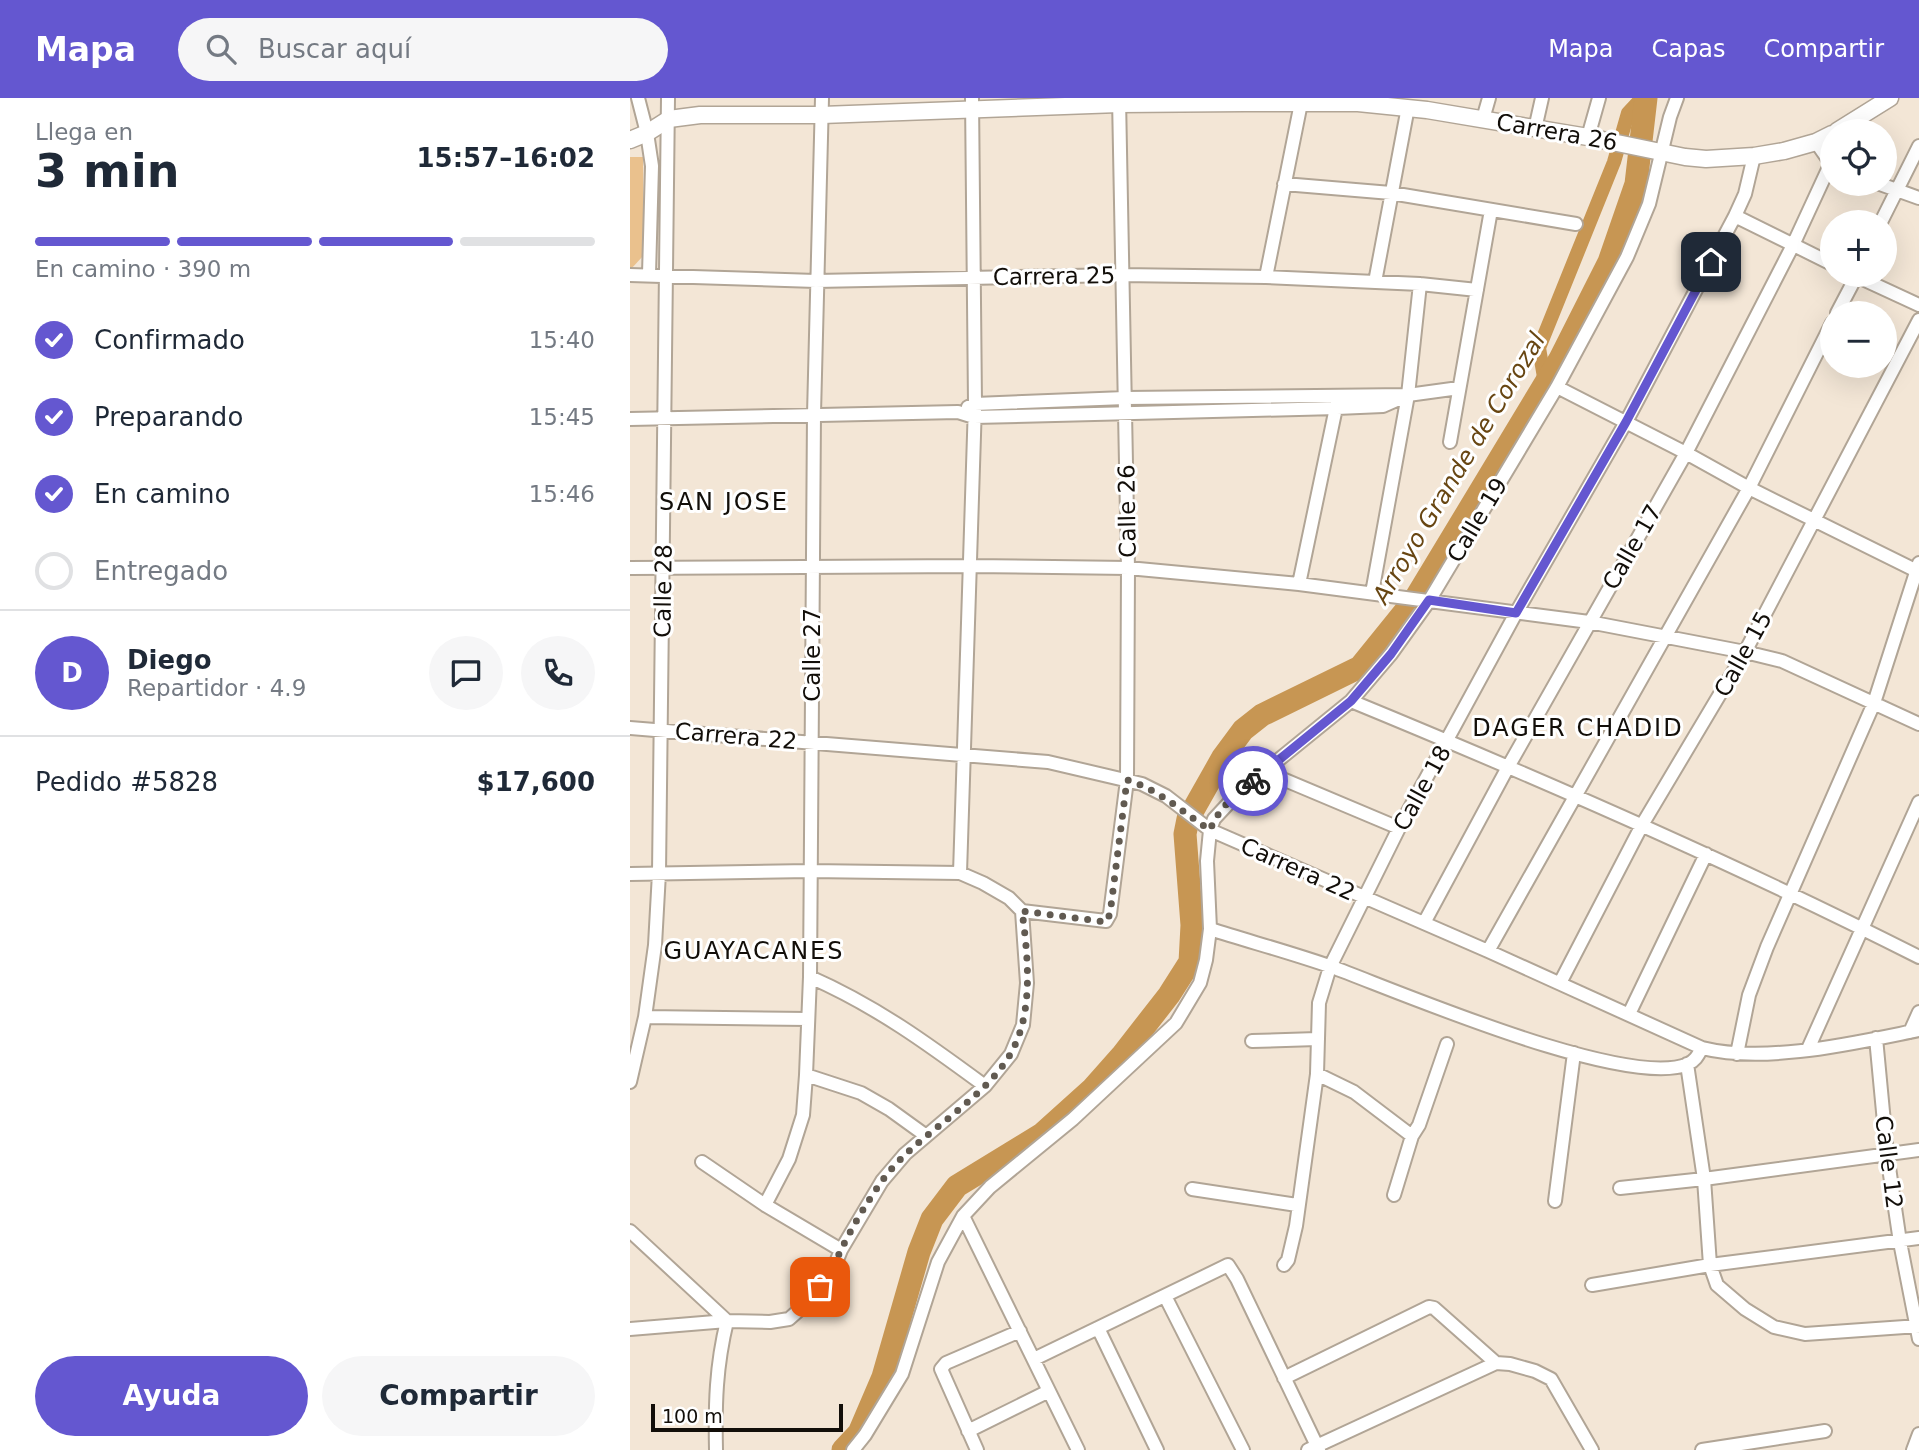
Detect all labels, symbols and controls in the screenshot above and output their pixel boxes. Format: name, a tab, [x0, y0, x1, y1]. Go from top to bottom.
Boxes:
search box	[178, 18, 668, 81]
text: Mapa	[35, 30, 136, 69]
icon: search	[202, 30, 240, 68]
text: Buscar aquí	[258, 34, 411, 64]
text: Mapa	[1548, 35, 1614, 63]
text: Capas	[1652, 35, 1725, 63]
text: Compartir	[1763, 35, 1884, 63]
street label: Carrera 26	[1494, 109, 1620, 155]
text: Llega en	[35, 119, 133, 145]
map controls	[1820, 119, 1897, 378]
button: locate	[1820, 119, 1897, 196]
text: 15:57–16:02	[416, 143, 595, 173]
text: 3 min	[35, 144, 179, 198]
button: +	[1820, 210, 1897, 287]
pin	[1681, 232, 1741, 292]
icon: home	[1692, 243, 1730, 281]
text: En camino · 390 m	[35, 256, 251, 282]
street label: Carrera 25	[993, 262, 1115, 290]
button: −	[1820, 301, 1897, 378]
icon: check	[35, 321, 73, 359]
text: Confirmado	[94, 325, 245, 355]
text: 15:40	[529, 327, 595, 353]
water label: Arroyo Grande de Corozal	[1366, 327, 1551, 610]
icon: check	[35, 398, 73, 436]
text: Preparando	[94, 402, 243, 432]
text: 15:45	[529, 404, 595, 430]
street label: Calle 26	[1113, 464, 1141, 558]
street label: Calle 19	[1442, 473, 1512, 567]
icon: check	[35, 475, 73, 513]
text: En camino	[94, 479, 230, 509]
text: 15:46	[529, 481, 595, 507]
district label: SAN JOSE	[659, 488, 789, 516]
street label: Calle 17	[1597, 500, 1667, 594]
street label: Calle 28	[649, 544, 677, 638]
text: Entregado	[94, 556, 228, 586]
street label: Calle 15	[1709, 607, 1777, 701]
street label: Calle 27	[799, 608, 825, 702]
button: chat	[429, 636, 503, 710]
button: phone	[521, 636, 595, 710]
text: Diego	[127, 645, 212, 675]
text: D	[61, 658, 83, 688]
text: Repartidor · 4.9	[127, 675, 306, 701]
district label: DAGER CHADID	[1472, 714, 1684, 742]
street label: Carrera 22	[674, 718, 798, 754]
street label: Calle 18	[1388, 741, 1456, 835]
courier	[1218, 746, 1288, 816]
icon: bike	[1234, 762, 1272, 800]
text: Pedido #5828	[35, 767, 218, 797]
text: $17,600	[477, 767, 595, 797]
street label: Carrera 22	[1237, 832, 1359, 906]
district label: GUAYACANES	[663, 937, 845, 965]
street label: Calle 12	[1870, 1114, 1908, 1210]
pin	[790, 1257, 850, 1317]
icon: bag	[801, 1268, 839, 1306]
button: Ayuda	[35, 1356, 308, 1436]
button: Compartir	[322, 1356, 595, 1436]
scale bar	[651, 1401, 844, 1433]
text: 100 m	[662, 1405, 723, 1427]

